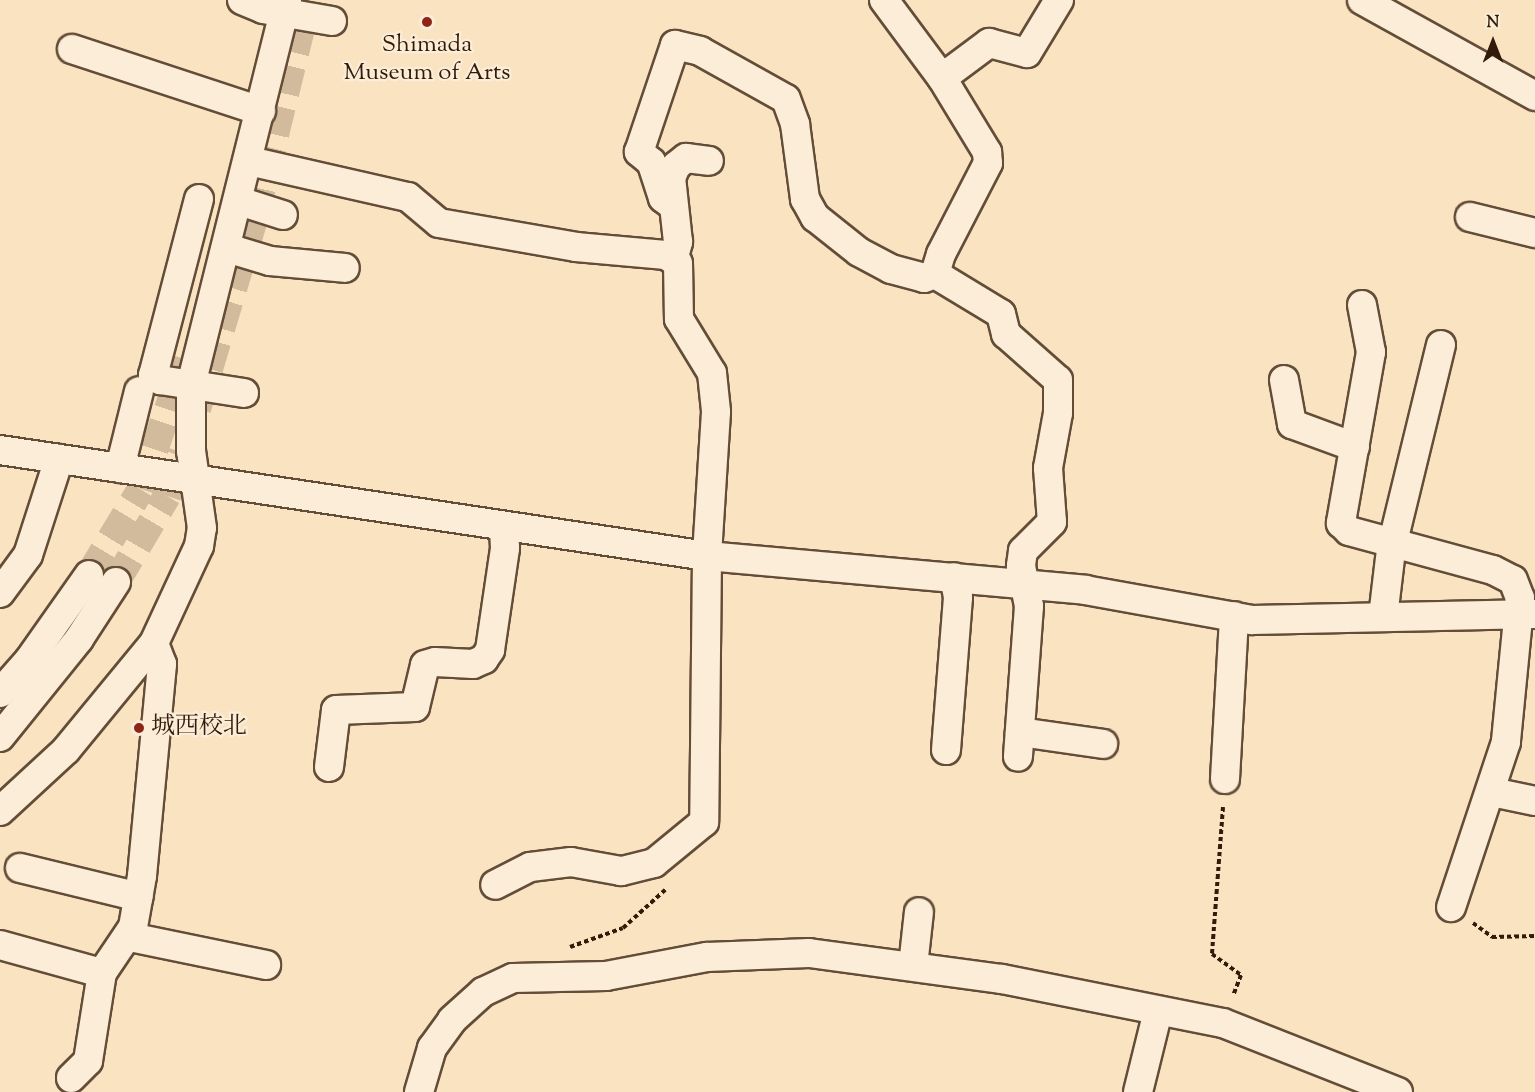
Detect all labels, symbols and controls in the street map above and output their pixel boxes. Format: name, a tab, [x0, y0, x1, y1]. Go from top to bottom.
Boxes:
north arrow	[1463, 12, 1523, 72]
text: N	[1487, 12, 1499, 35]
marker: Shimada Museum of Arts	[420, 15, 434, 29]
place label: Shimada Museum of Arts	[343, 32, 511, 88]
place label: 城西校北	[151, 714, 247, 742]
marker: 城西校北	[132, 721, 146, 735]

